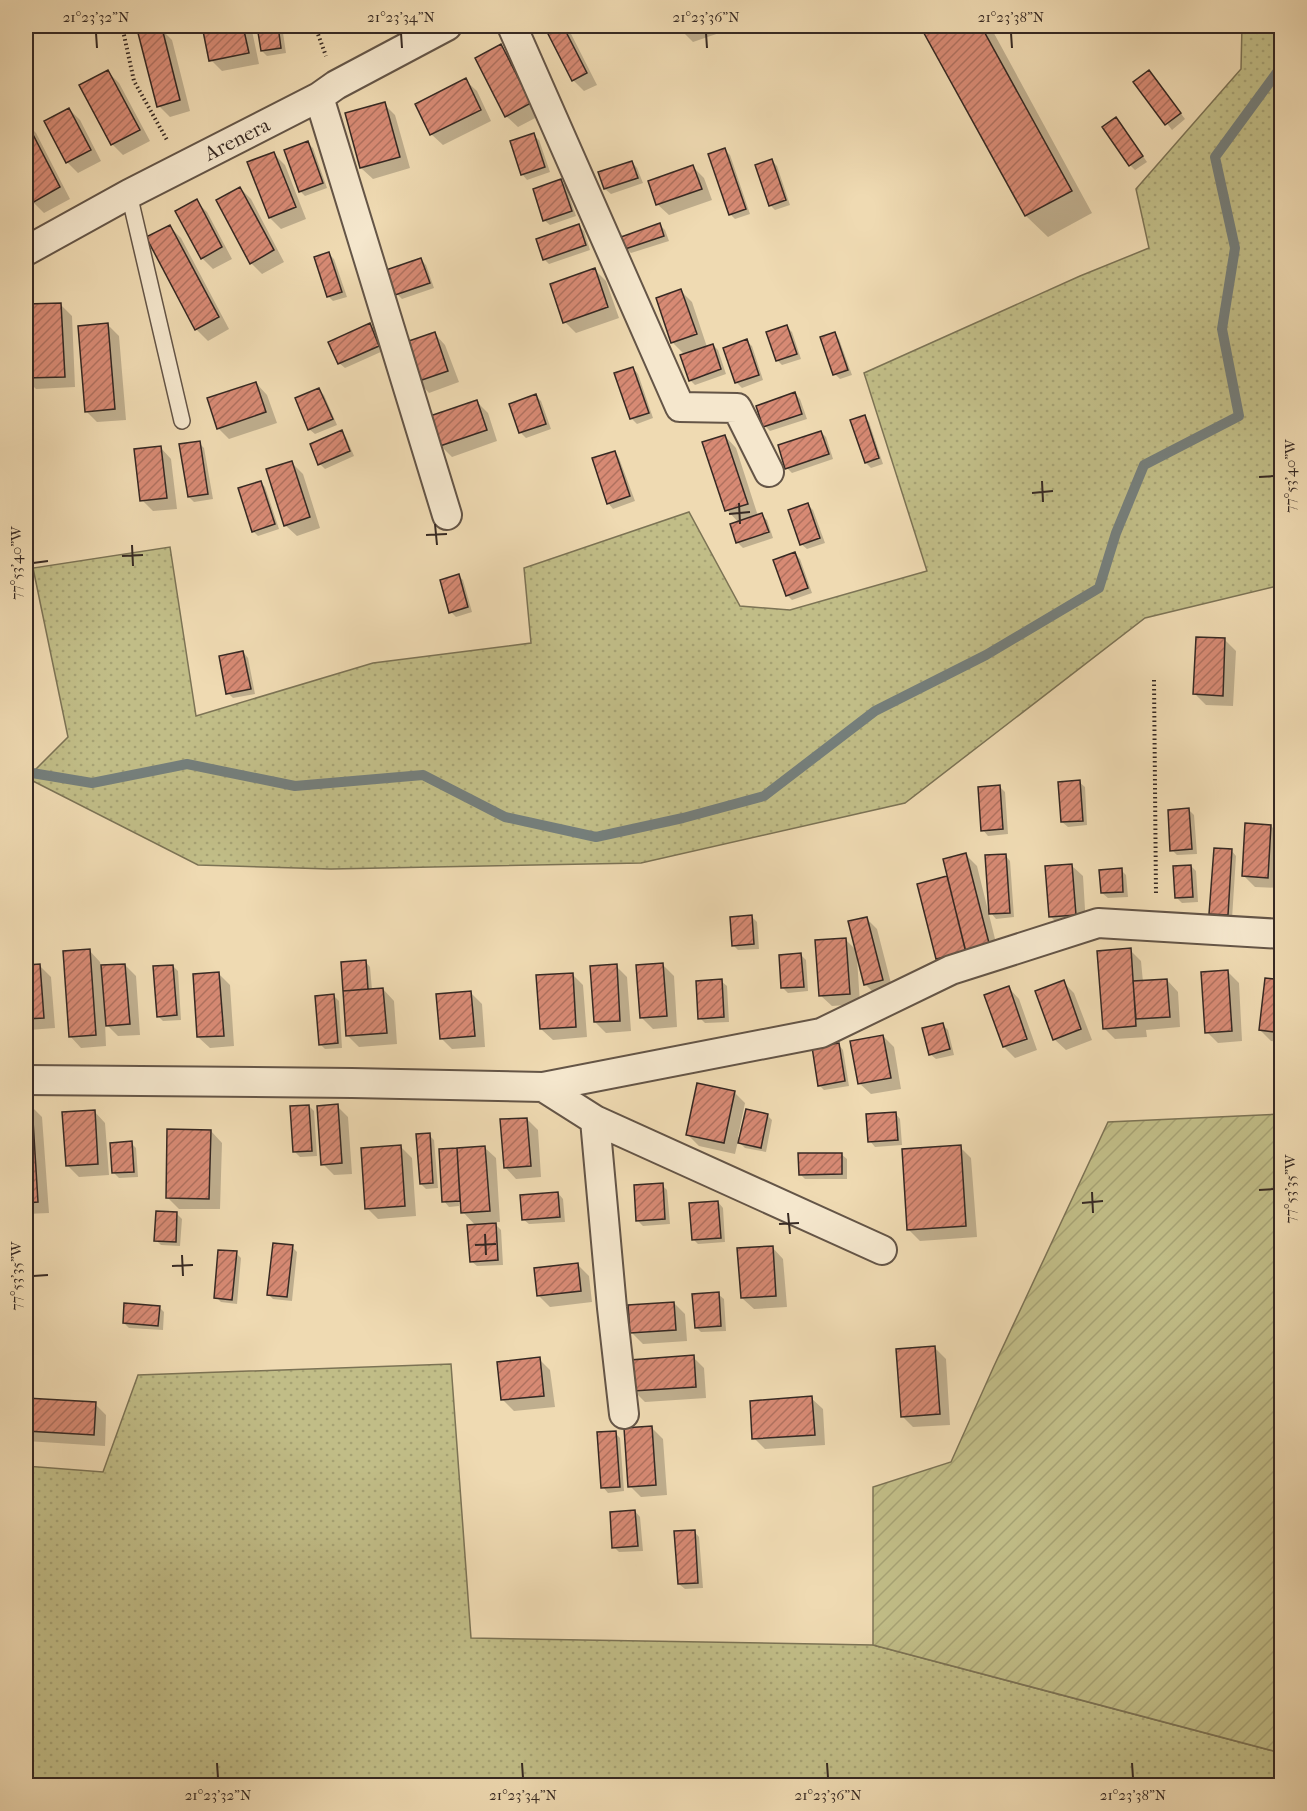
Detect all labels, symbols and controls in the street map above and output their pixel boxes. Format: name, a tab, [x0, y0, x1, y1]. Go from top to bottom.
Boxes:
text: 21°23'32"N	[63, 8, 130, 26]
text: 21°23'34"N	[367, 8, 436, 26]
text: 21°23'36"N	[672, 8, 740, 26]
text: 21°23'38"N	[978, 8, 1045, 26]
street label: Arenera	[200, 113, 274, 166]
text: 77°53'40"W	[1281, 438, 1299, 513]
text: 77°53'40"W	[7, 525, 25, 600]
text: 77°53'35"W	[1281, 1153, 1299, 1223]
text: 77°53'35"W	[7, 1240, 25, 1310]
text: 21°23'32"N	[185, 1786, 252, 1804]
text: 21°23'34"N	[489, 1786, 558, 1804]
text: 21°23'36"N	[794, 1786, 862, 1804]
text: 21°23'38"N	[1100, 1786, 1167, 1804]

